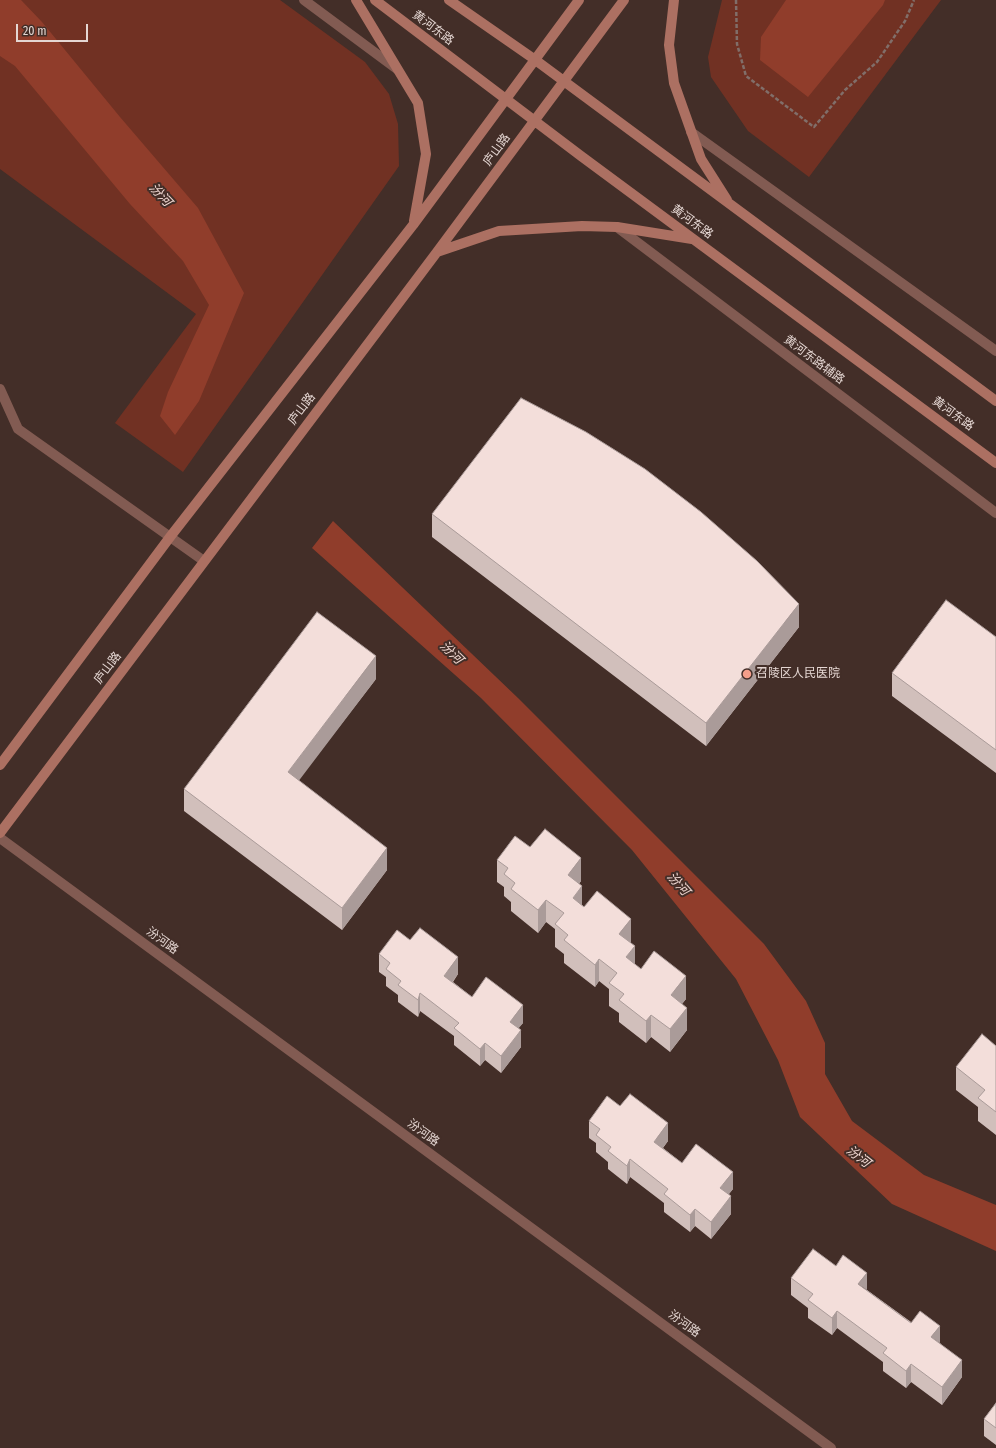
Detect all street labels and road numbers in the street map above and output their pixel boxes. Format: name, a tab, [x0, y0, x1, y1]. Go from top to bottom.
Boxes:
street label: 黄河东路	[409, 8, 457, 48]
street label: 庐山路	[481, 131, 513, 169]
street label: 黄河东路	[668, 202, 716, 242]
street label: 黄河东路辅路	[781, 333, 847, 387]
street label: 庐山路	[285, 390, 319, 428]
street label: 黄河东路	[929, 394, 977, 434]
street label: 庐山路	[91, 649, 125, 687]
street label: 汾河路	[143, 925, 181, 957]
street label: 汾河路	[404, 1117, 442, 1149]
street label: 汾河路	[665, 1308, 703, 1340]

